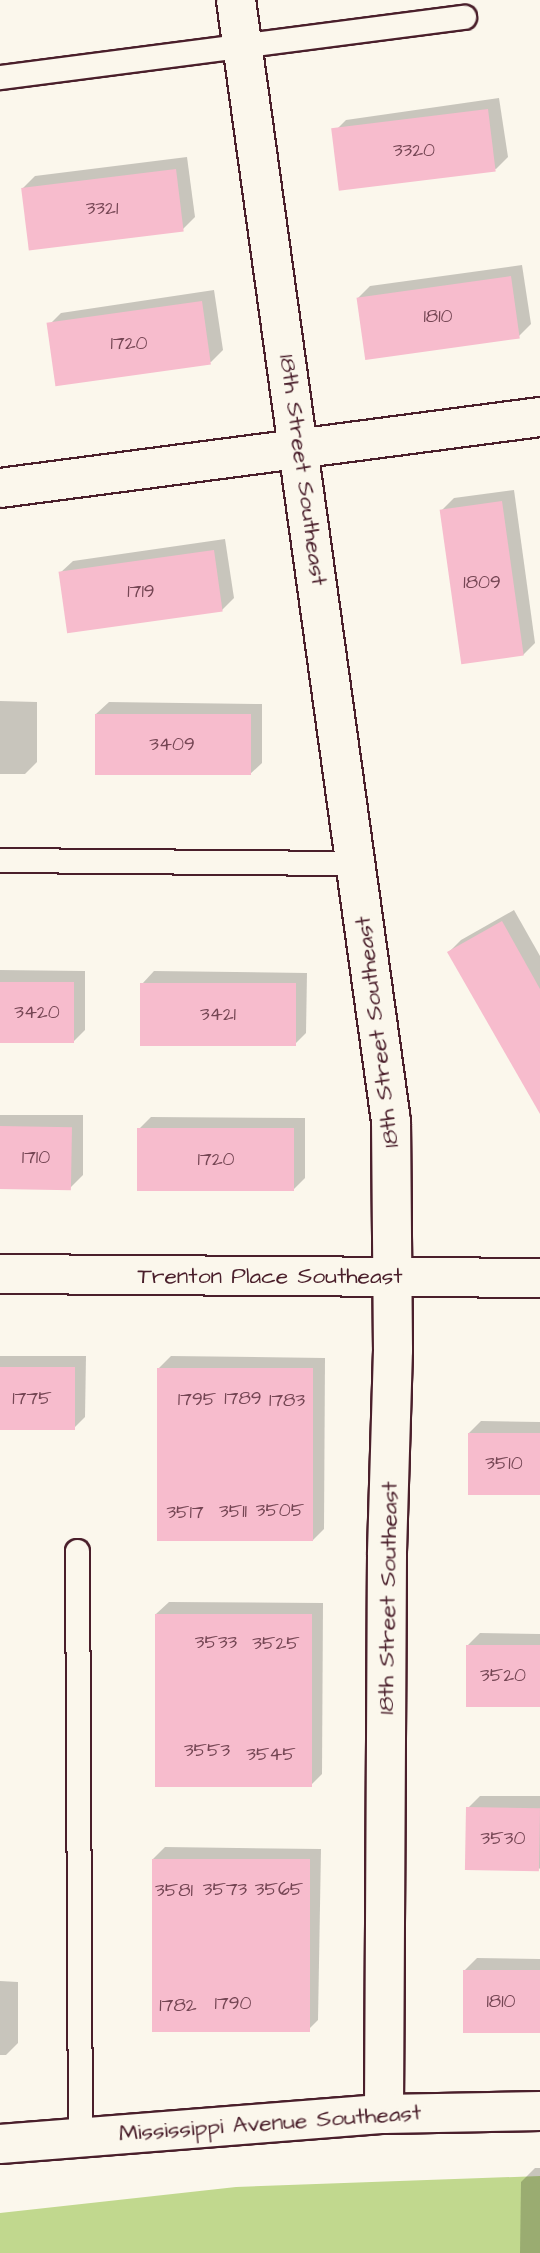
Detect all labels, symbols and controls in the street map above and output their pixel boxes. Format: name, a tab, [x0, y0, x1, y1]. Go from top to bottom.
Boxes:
house number: 3320	[393, 140, 435, 162]
house number: 3321	[86, 198, 118, 220]
house number: 1810	[423, 306, 453, 328]
house number: 1720	[111, 333, 147, 355]
street label: 18th Street Southeast	[273, 353, 333, 587]
house number: 1809	[463, 572, 501, 594]
house number: 1719	[127, 581, 155, 603]
house number: 3409	[149, 734, 195, 756]
street label: 18th Street Southeast	[349, 915, 405, 1149]
house number: 3420	[14, 1002, 60, 1024]
house number: 3421	[200, 1004, 236, 1026]
house number: 1710	[22, 1147, 50, 1169]
house number: 1720	[198, 1149, 234, 1171]
street label: Trenton Place Southeast	[137, 1262, 403, 1290]
house number: 1775	[12, 1388, 52, 1410]
house number: 1789	[224, 1388, 262, 1410]
house number: 1795	[178, 1389, 216, 1411]
house number: 1783	[269, 1390, 305, 1412]
house number: 3510	[485, 1453, 523, 1475]
street label: 18th Street Southeast	[372, 1481, 404, 1715]
house number: 3505	[256, 1500, 304, 1522]
house number: 3511	[219, 1501, 247, 1523]
house number: 3517	[166, 1502, 204, 1524]
house number: 3533	[195, 1632, 237, 1654]
house number: 3525	[252, 1633, 300, 1655]
house number: 3520	[480, 1665, 526, 1687]
house number: 3553	[184, 1740, 230, 1762]
house number: 3545	[246, 1744, 296, 1766]
house number: 3530	[481, 1828, 525, 1850]
house number: 3573	[203, 1879, 247, 1901]
house number: 3565	[255, 1879, 303, 1901]
house number: 3581	[155, 1880, 193, 1902]
house number: 1810	[486, 1991, 516, 2013]
house number: 1790	[215, 1993, 251, 2015]
house number: 1782	[159, 1995, 197, 2017]
street label: Mississippi Avenue Southeast	[118, 2099, 422, 2147]

